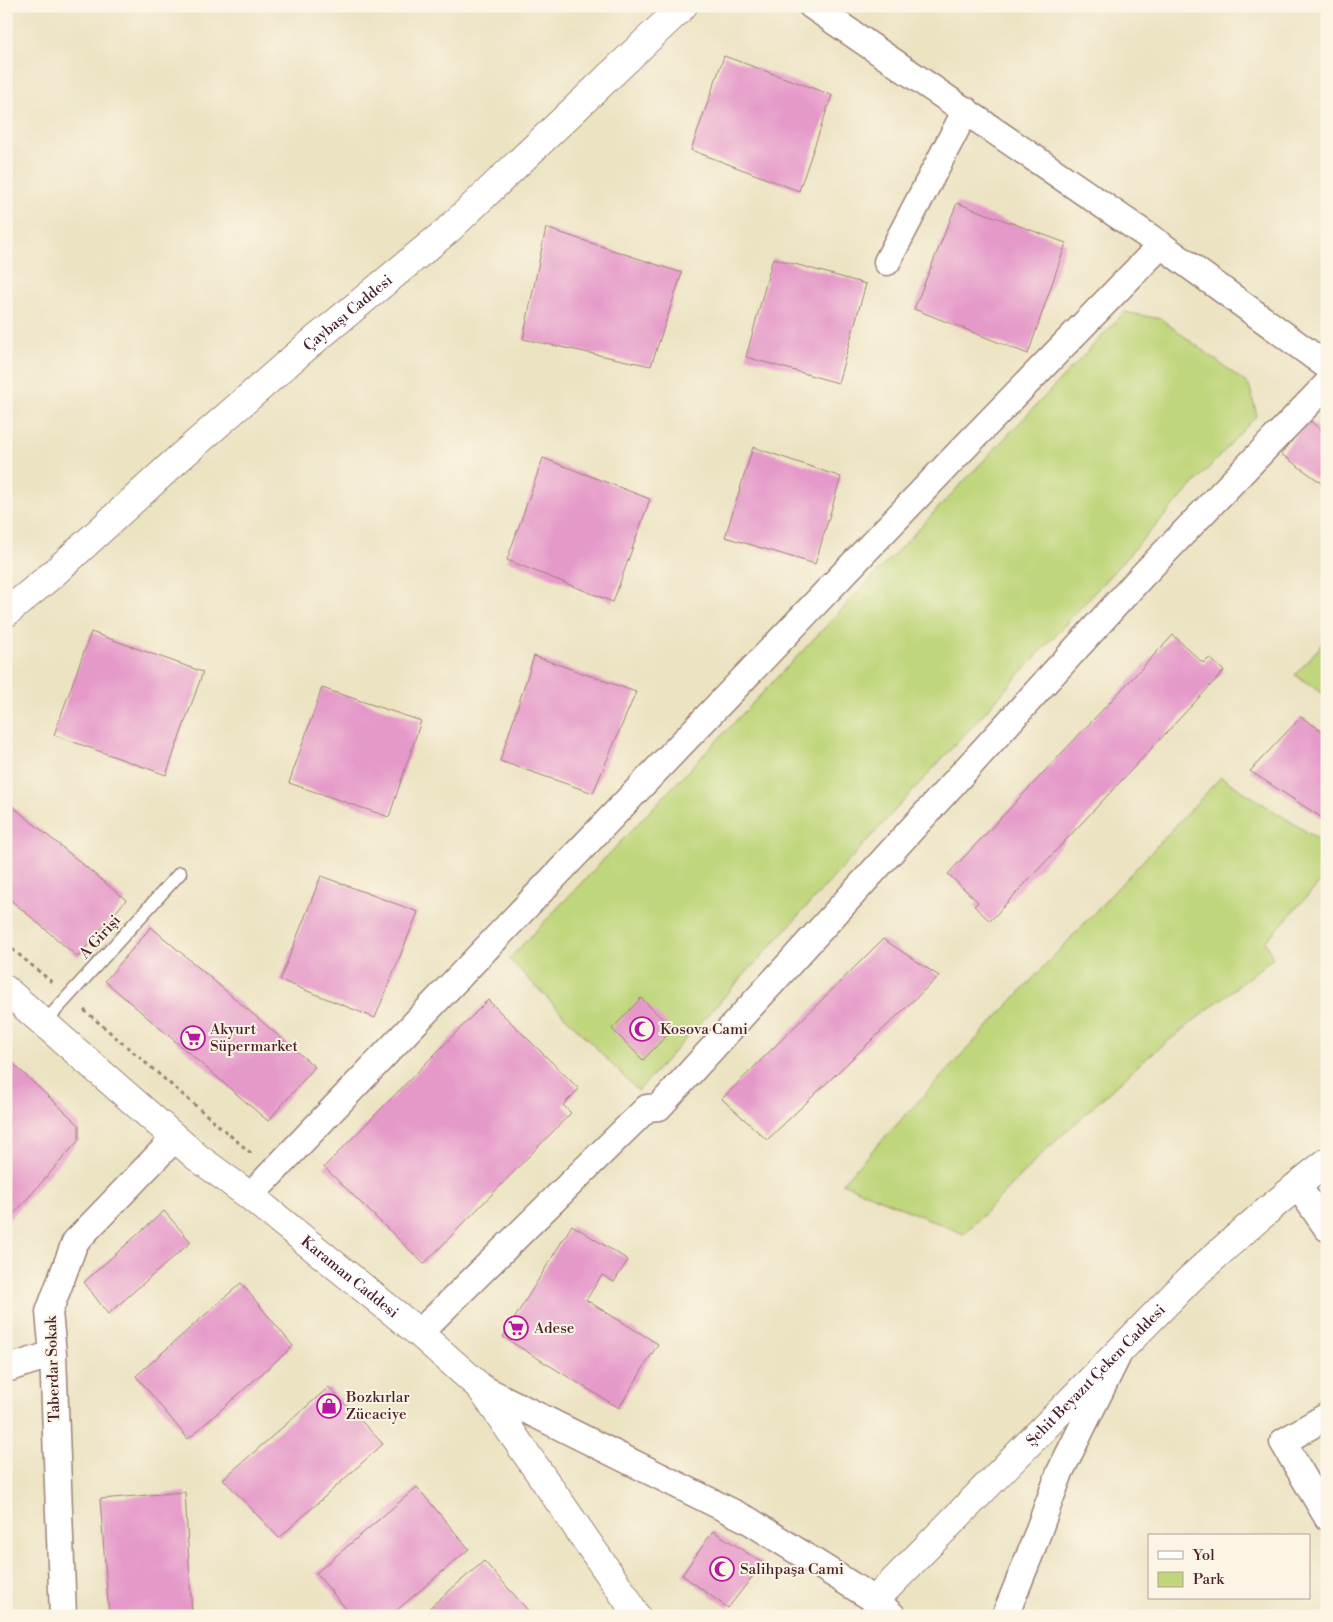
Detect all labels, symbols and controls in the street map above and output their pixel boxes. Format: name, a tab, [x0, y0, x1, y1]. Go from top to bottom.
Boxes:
street label: Çaybaşı Caddesi	[299, 270, 396, 355]
street label: A Girişi	[75, 911, 125, 964]
mosque icon: Kosova Cami	[629, 1016, 655, 1042]
place label: Akyurt Süpermarket	[209, 1020, 299, 1056]
place label: Kosova Cami	[660, 1020, 748, 1039]
supermarket icon: Akyurt Süpermarket	[180, 1025, 206, 1051]
street label: Karaman Caddesi	[297, 1232, 402, 1322]
street label: Şehit Beyazıt Çeken Caddesi	[1022, 1300, 1169, 1450]
street label: Taberdar Sokak	[42, 1314, 64, 1422]
supermarket icon: Adese	[503, 1315, 529, 1341]
place label: Adese	[533, 1319, 574, 1338]
place label: Bozkırlar Zücaciye	[345, 1388, 410, 1424]
shop icon: Bozkırlar Zücaciye	[316, 1393, 342, 1419]
legend	[1148, 1534, 1310, 1600]
text: Yol	[1192, 1546, 1215, 1565]
mosque icon: Salihpaşa Cami	[709, 1556, 735, 1582]
place label: Salihpaşa Cami	[740, 1560, 844, 1579]
text: Park	[1193, 1570, 1225, 1589]

